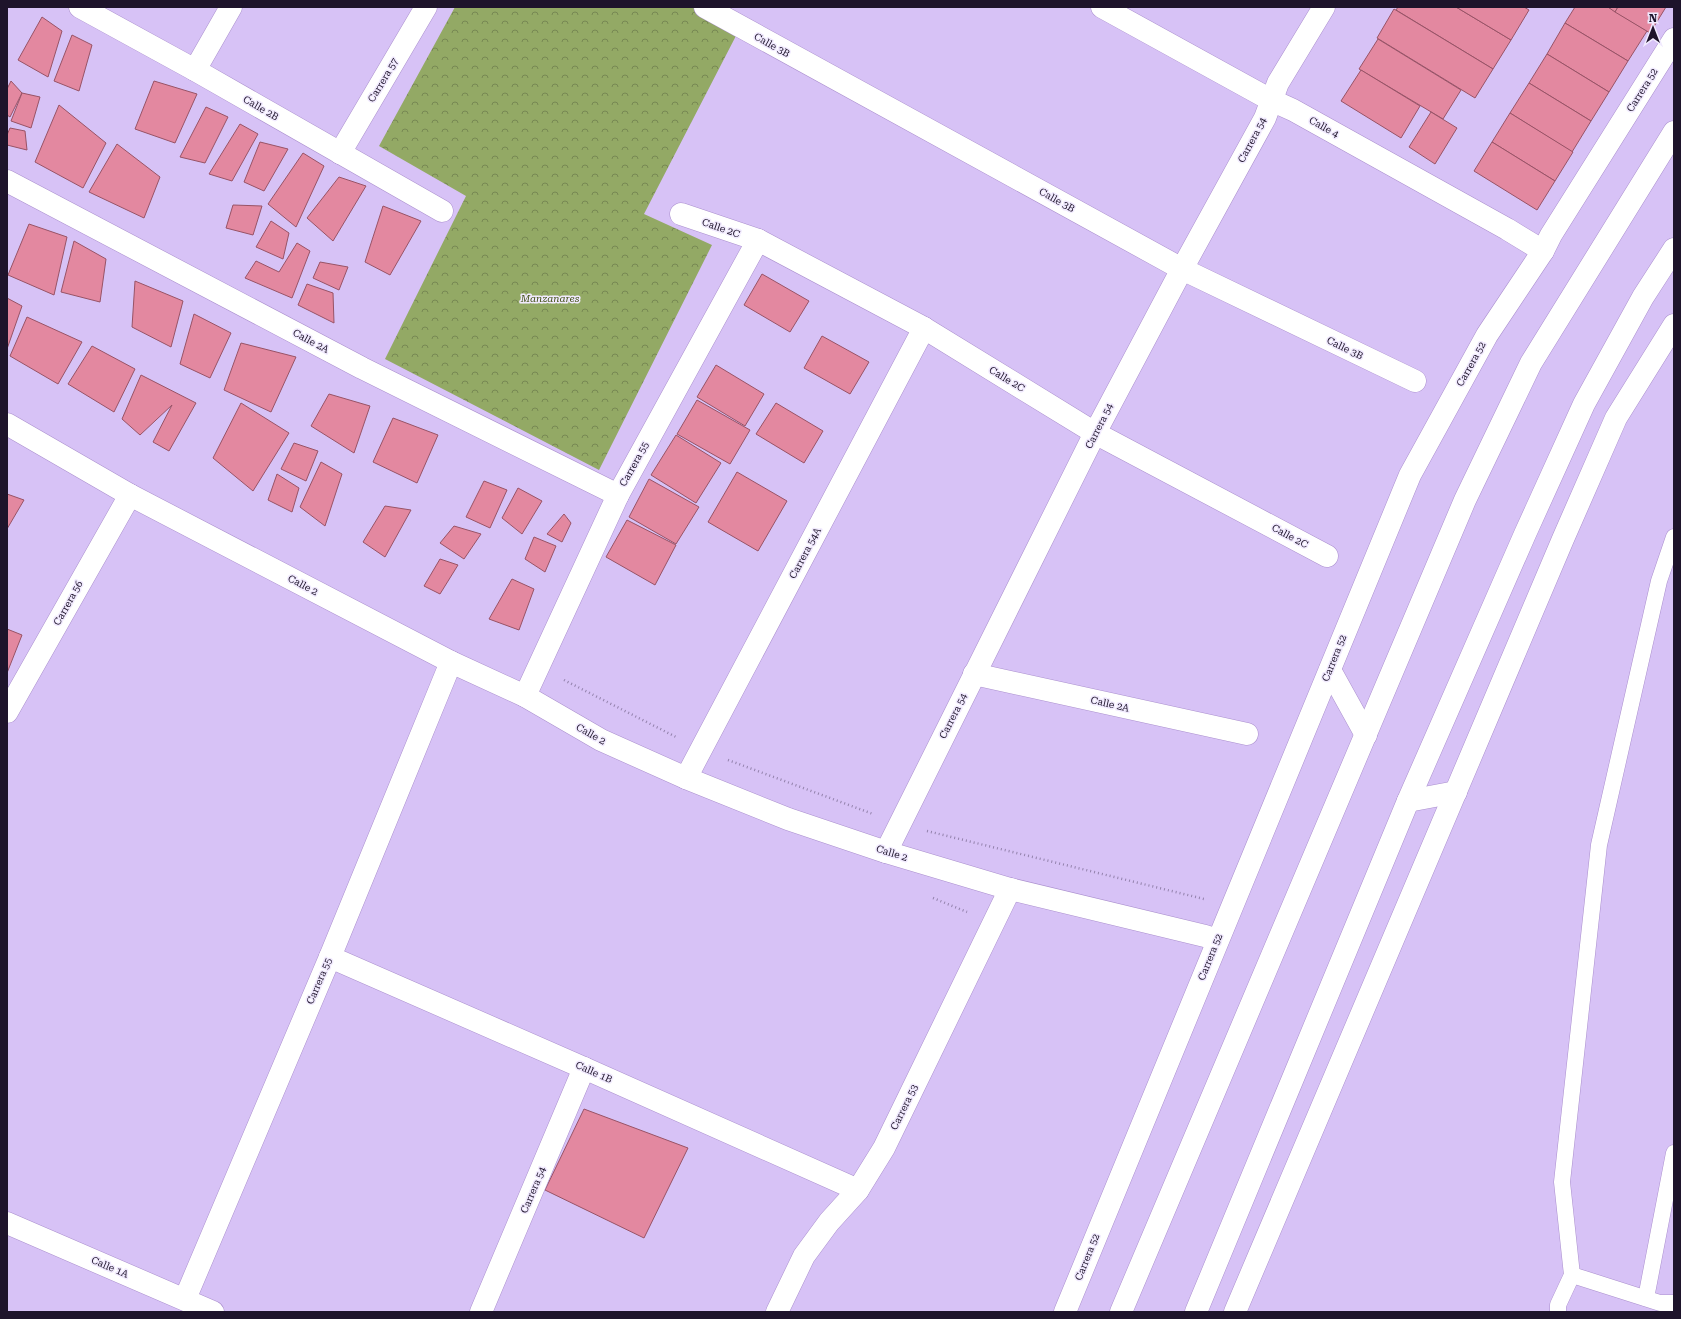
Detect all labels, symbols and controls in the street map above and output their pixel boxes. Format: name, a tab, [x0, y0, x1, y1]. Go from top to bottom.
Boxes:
north arrow	[1633, 8, 1673, 48]
text: N	[1649, 12, 1658, 25]
street label: Calle 3B	[752, 31, 792, 59]
street label: Carrera 57	[366, 56, 401, 104]
street label: Carrera 52	[1624, 66, 1660, 114]
street label: Calle 2B	[241, 93, 281, 123]
street label: Calle 4	[1307, 114, 1341, 140]
street label: Carrera 54	[1236, 115, 1269, 164]
street label: Calle 3B	[1037, 186, 1077, 214]
street label: Calle 2C	[701, 216, 741, 240]
park label: Manzanares	[520, 293, 580, 304]
street label: Calle 2A	[291, 327, 331, 355]
street label: Calle 3B	[1325, 334, 1365, 362]
street label: Carrera 52	[1454, 339, 1488, 388]
street label: Calle 2C	[987, 364, 1027, 394]
street label: Carrera 54	[1083, 401, 1115, 450]
street label: Carrera 55	[617, 439, 651, 488]
street label: Calle 2C	[1270, 522, 1310, 550]
street label: Carrera 54A	[787, 526, 823, 580]
street label: Calle 2	[286, 573, 320, 598]
street label: Carrera 56	[51, 578, 85, 627]
street label: Carrera 52	[1320, 633, 1348, 683]
street label: Carrera 54	[937, 691, 969, 740]
street label: Calle 2A	[1090, 694, 1130, 714]
street label: Calle 2	[574, 721, 608, 747]
street label: Calle 2	[875, 843, 909, 863]
street label: Carrera 52	[1196, 932, 1224, 982]
street label: Carrera 55	[304, 956, 334, 1006]
street label: Calle 1B	[574, 1059, 614, 1085]
street label: Carrera 53	[888, 1082, 920, 1132]
street label: Carrera 54	[518, 1165, 548, 1215]
street label: Carrera 52	[1073, 1232, 1101, 1282]
street label: Calle 1A	[90, 1254, 130, 1280]

